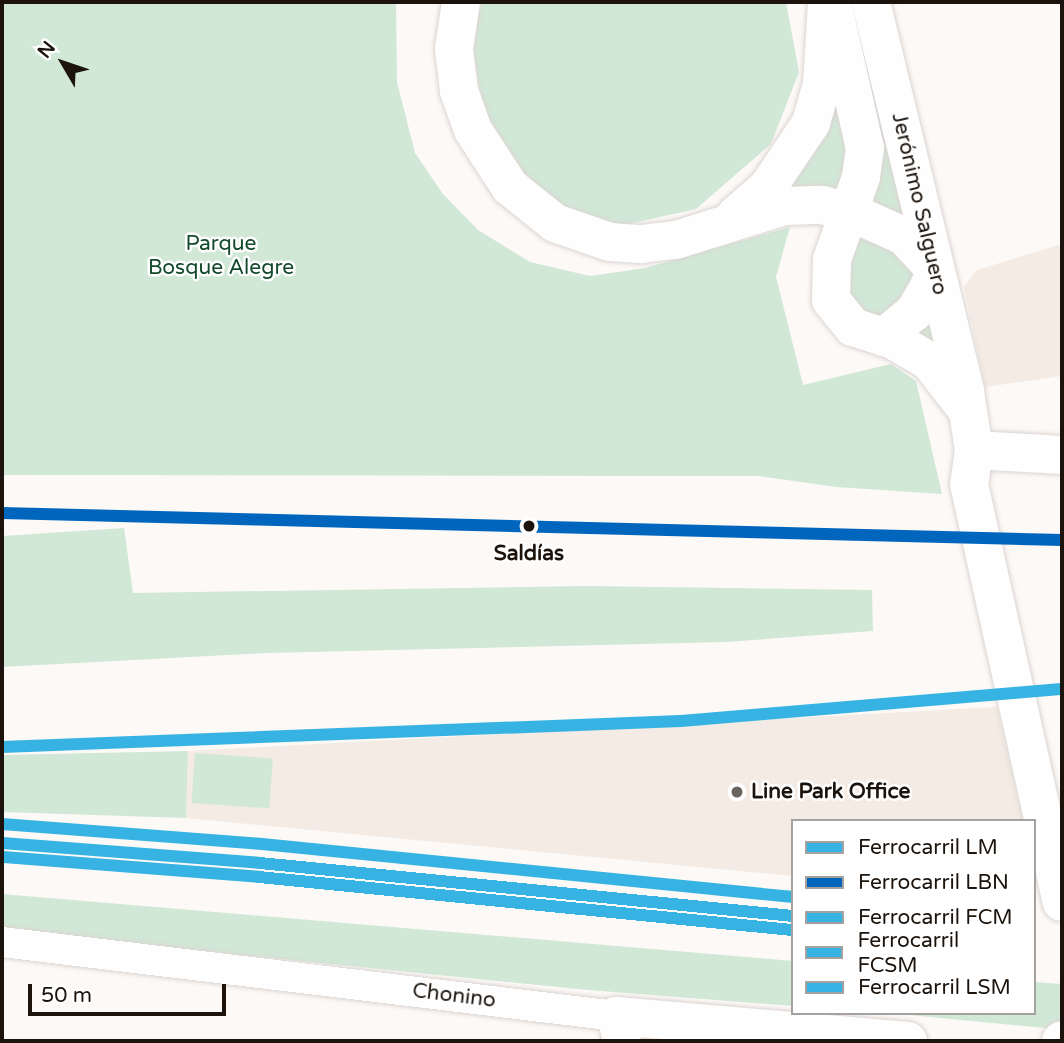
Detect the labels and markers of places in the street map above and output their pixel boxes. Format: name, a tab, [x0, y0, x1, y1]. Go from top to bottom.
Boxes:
marker: Saldías	[517, 514, 541, 538]
place label: Saldías	[494, 541, 564, 567]
place label: Line Park Office	[751, 779, 910, 805]
marker: Line Park Office	[729, 784, 745, 800]

